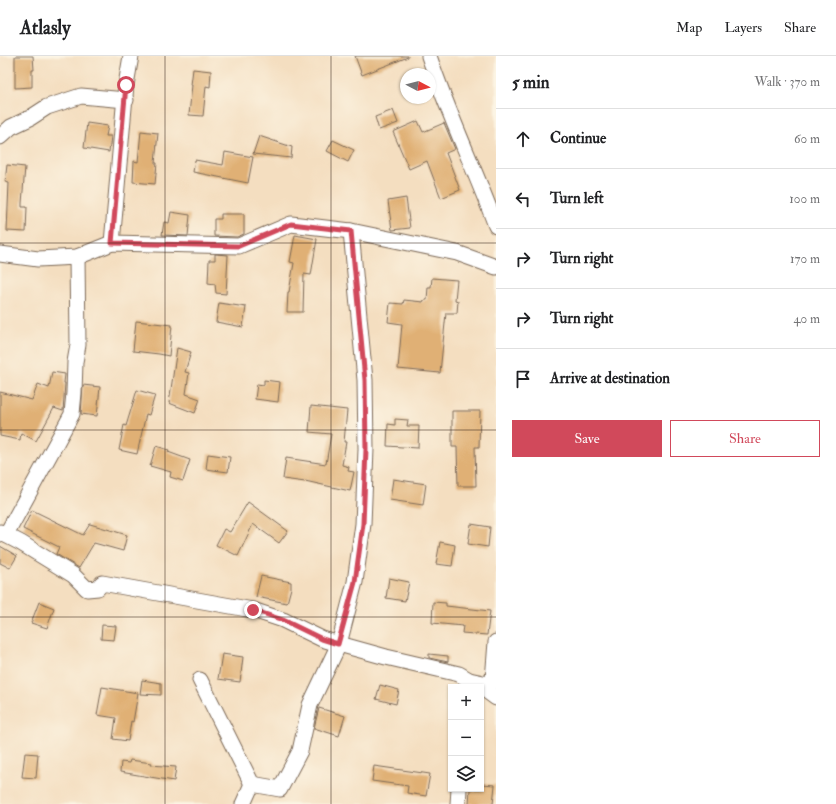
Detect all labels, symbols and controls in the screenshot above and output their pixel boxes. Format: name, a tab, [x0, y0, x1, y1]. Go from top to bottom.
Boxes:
text: Atlasly	[20, 16, 71, 40]
text: Map	[676, 19, 702, 36]
text: Layers	[724, 19, 762, 36]
text: Share	[784, 19, 816, 36]
north arrow	[400, 68, 436, 104]
text: 5 min	[512, 72, 550, 93]
text: Walk · 370 m	[755, 74, 820, 90]
route start	[117, 76, 135, 94]
icon: ahead	[512, 128, 534, 150]
text: Continue	[550, 129, 606, 148]
text: 60 m	[794, 131, 820, 147]
icon: left	[512, 188, 534, 210]
text: Turn left	[550, 189, 604, 208]
text: 100 m	[789, 191, 820, 207]
icon: right	[512, 248, 534, 270]
text: Turn right	[550, 249, 613, 268]
text: 170 m	[790, 251, 820, 267]
icon: right	[512, 308, 534, 330]
text: Turn right	[550, 309, 613, 328]
text: 40 m	[794, 311, 820, 327]
icon: arrive	[512, 368, 534, 390]
text: Arrive at destination	[550, 369, 670, 388]
button: Save	[512, 420, 662, 457]
button: Share	[670, 420, 820, 457]
route end	[244, 601, 262, 619]
map controls	[448, 684, 484, 792]
button: +	[448, 684, 484, 720]
button: −	[448, 720, 484, 756]
button: layers	[448, 756, 484, 792]

